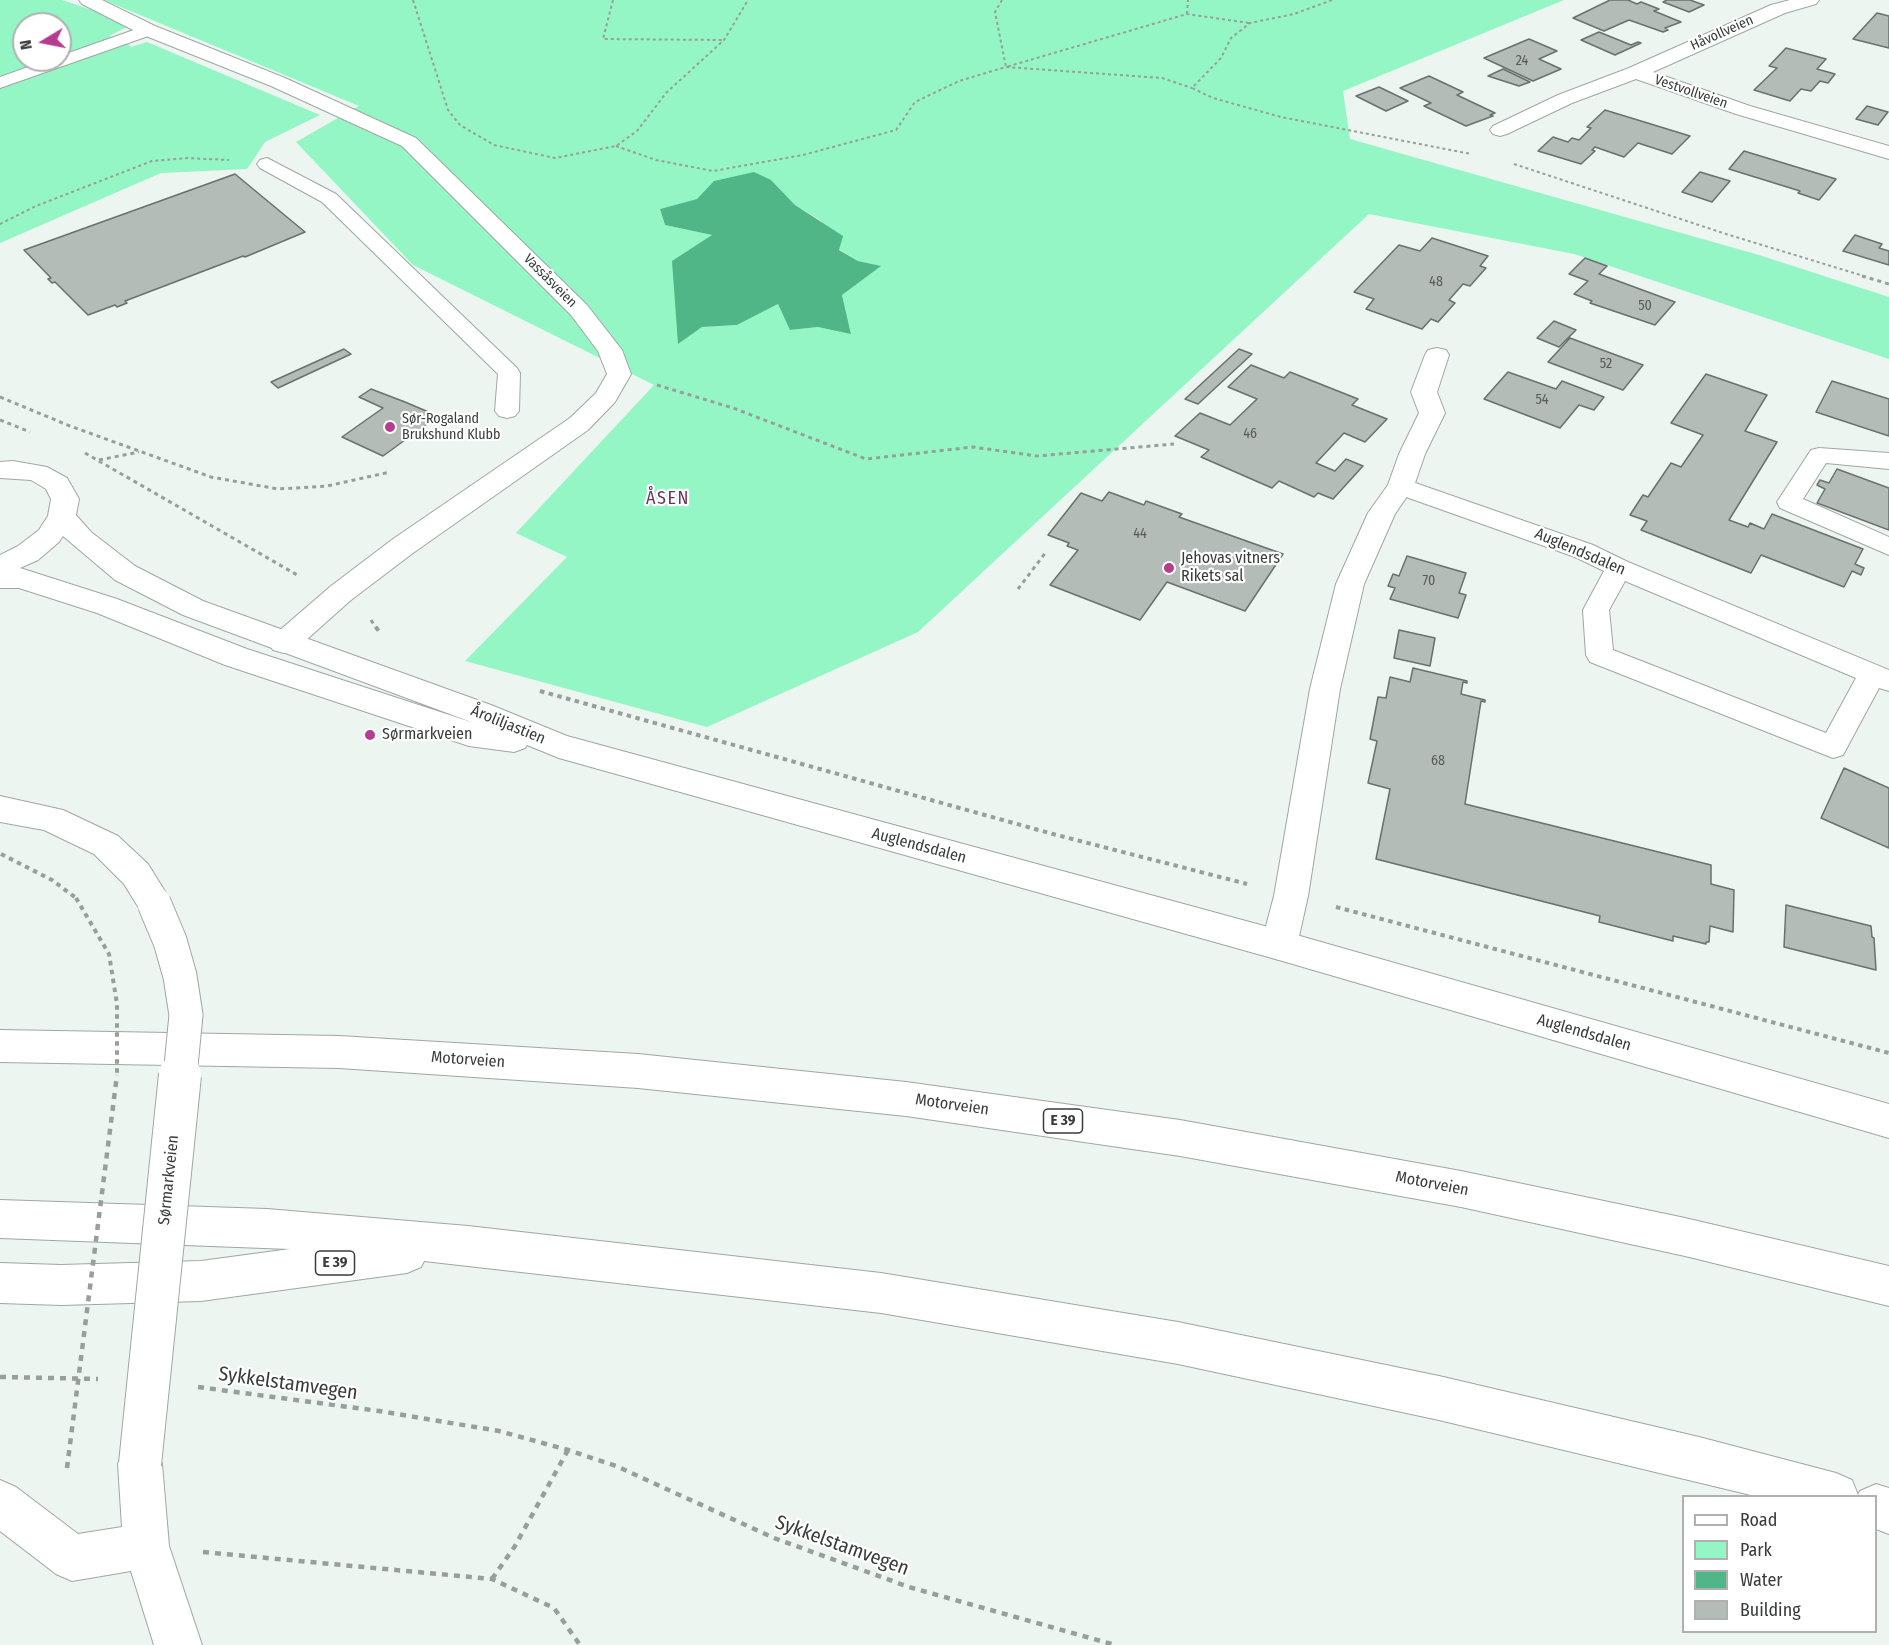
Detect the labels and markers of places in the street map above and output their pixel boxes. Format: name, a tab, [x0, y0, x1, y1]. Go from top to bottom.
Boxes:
place label: Sør-Rogaland Brukshund Klubb	[402, 411, 500, 443]
marker: Sør-Rogaland Brukshund Klubb	[383, 420, 397, 434]
place label: Jehovas vitners Rikets sal	[1181, 549, 1280, 587]
marker: Jehovas vitners Rikets sal	[1162, 561, 1176, 575]
place label: Sørmarkveien	[382, 725, 472, 745]
marker: Sørmarkveien	[363, 728, 377, 742]

